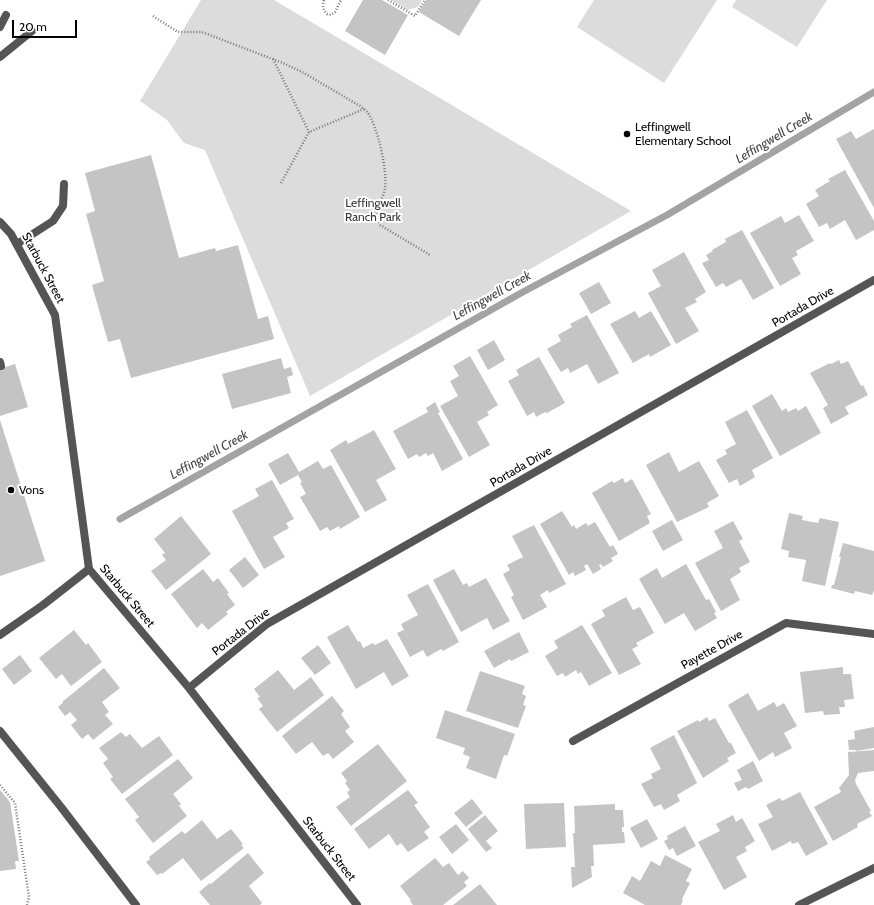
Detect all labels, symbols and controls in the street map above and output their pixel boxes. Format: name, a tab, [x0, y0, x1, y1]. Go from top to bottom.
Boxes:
scale bar	[14, 12, 79, 38]
text: 20 m	[19, 19, 47, 34]
water label: Leffingwell Creek	[733, 109, 815, 167]
place label: Leffingwell Elementary School	[635, 120, 731, 148]
marker: Leffingwell Elementary School	[622, 129, 632, 139]
park label: Leffingwell Ranch Park	[345, 196, 401, 224]
street label: Starbuck Street	[18, 230, 68, 306]
water label: Leffingwell Creek	[450, 268, 534, 324]
street label: Portada Drive	[770, 284, 836, 330]
water label: Leffingwell Creek	[167, 427, 251, 483]
street label: Portada Drive	[488, 444, 554, 490]
place label: Vons	[19, 483, 44, 497]
marker: Vons	[6, 485, 16, 495]
street label: Starbuck Street	[97, 562, 157, 630]
street label: Portada Drive	[209, 605, 273, 659]
street label: Payette Drive	[679, 627, 745, 673]
street label: Starbuck Street	[299, 814, 359, 884]

